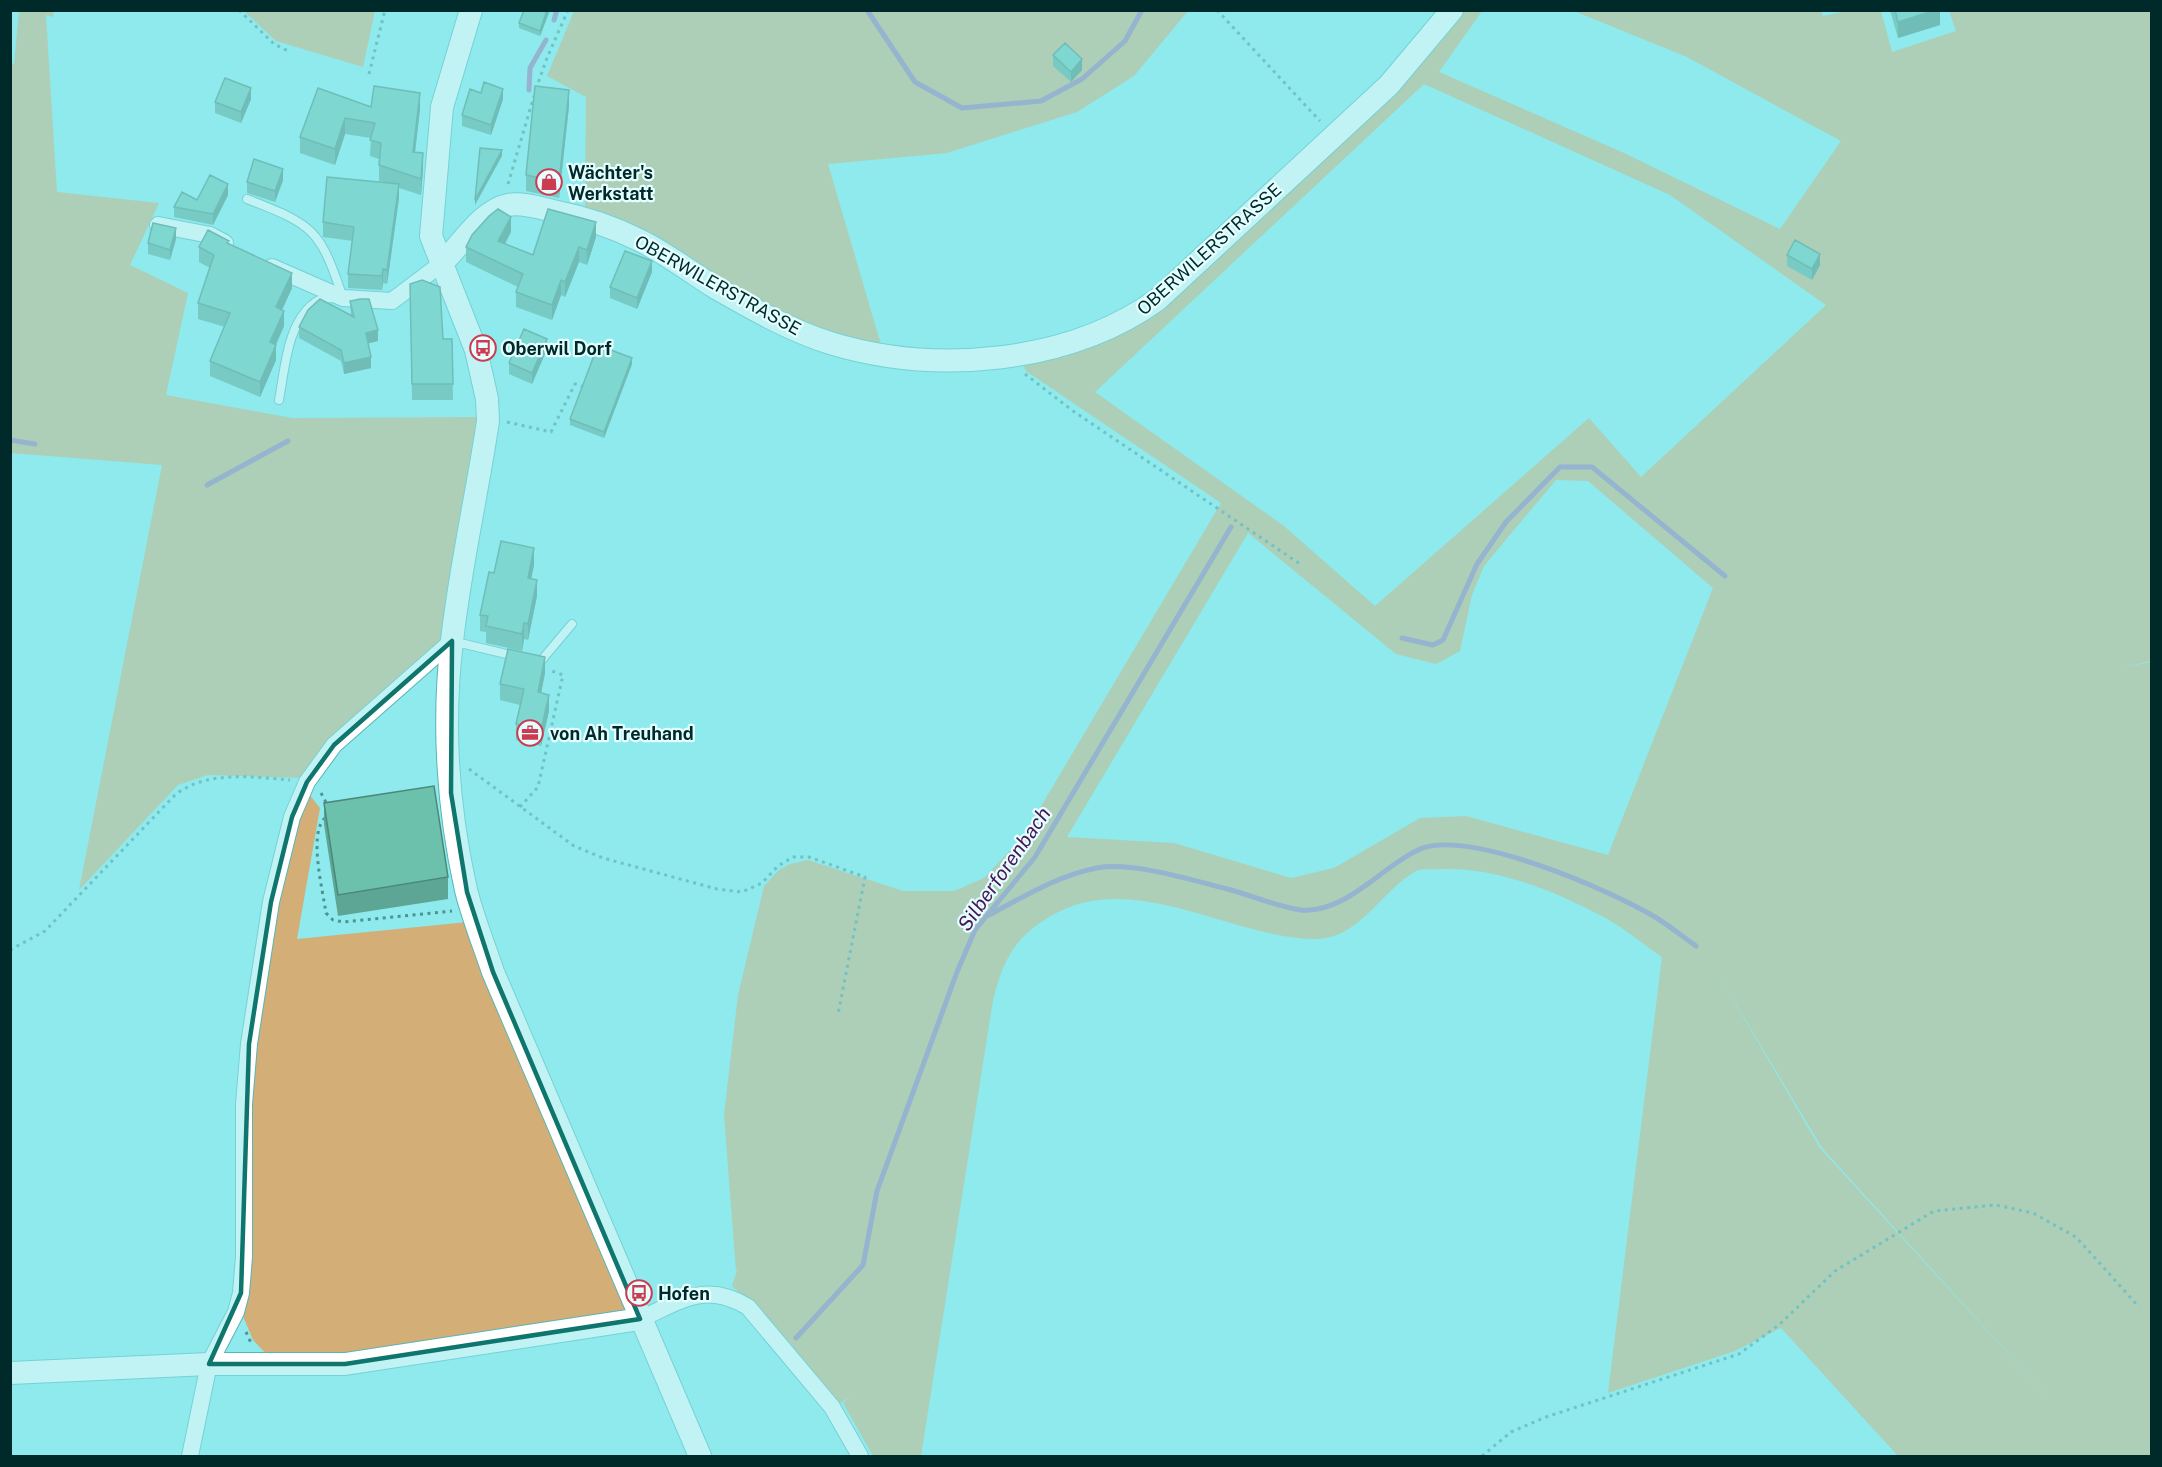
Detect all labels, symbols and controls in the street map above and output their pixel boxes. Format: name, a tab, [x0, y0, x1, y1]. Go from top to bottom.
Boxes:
place label: Wächter's Werkstatt	[568, 162, 653, 204]
shop icon: Wächter's Werkstatt	[534, 167, 564, 197]
street label: OBERWILERSTRASSE	[1133, 179, 1285, 319]
street label: OBERWILERSTRASSE	[631, 231, 805, 339]
bus stop icon: Oberwil Dorf	[468, 333, 498, 363]
place label: Oberwil Dorf	[502, 338, 612, 359]
office icon: von Ah Treuhand	[515, 718, 545, 748]
place label: von Ah Treuhand	[550, 723, 694, 744]
water label: Silberforenbach	[952, 802, 1056, 936]
bus stop icon: Hofen	[624, 1278, 654, 1308]
place label: Hofen	[658, 1283, 710, 1304]

